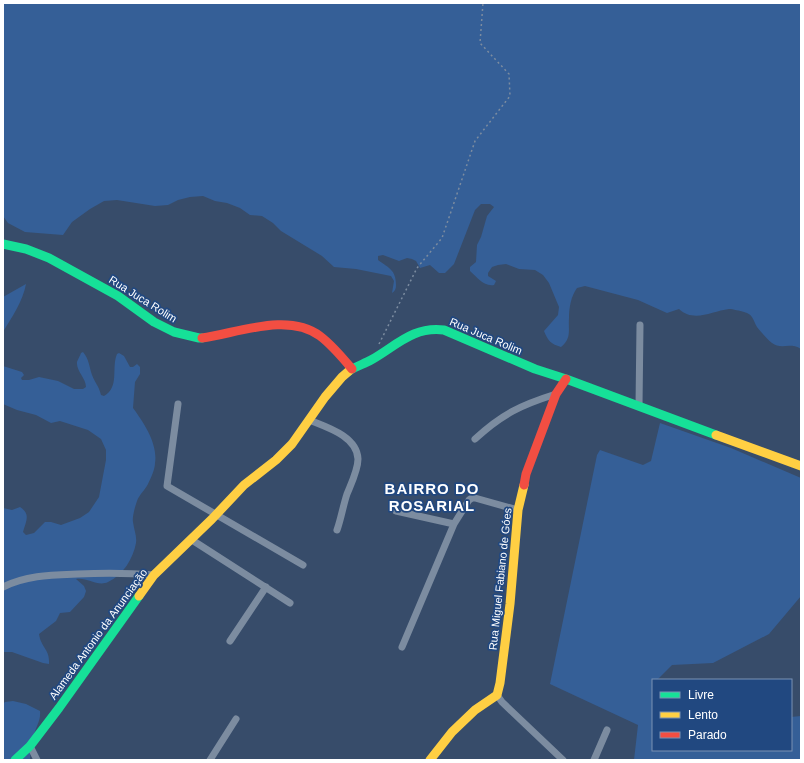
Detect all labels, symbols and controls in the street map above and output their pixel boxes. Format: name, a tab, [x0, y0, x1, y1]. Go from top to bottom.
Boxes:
street label: Rua Juca Rolim	[107, 273, 179, 325]
street label: Rua Juca Rolim	[448, 315, 524, 357]
district label: BAIRRO DO ROSARIAL	[385, 480, 479, 514]
street label: Rua Miguel Fabiano de Góes	[487, 507, 513, 651]
street label: Alameda Antonio da Anunciação	[47, 566, 149, 702]
legend	[652, 679, 792, 751]
text: Livre	[688, 688, 714, 702]
text: Lento	[688, 708, 718, 722]
text: Parado	[688, 728, 727, 742]

